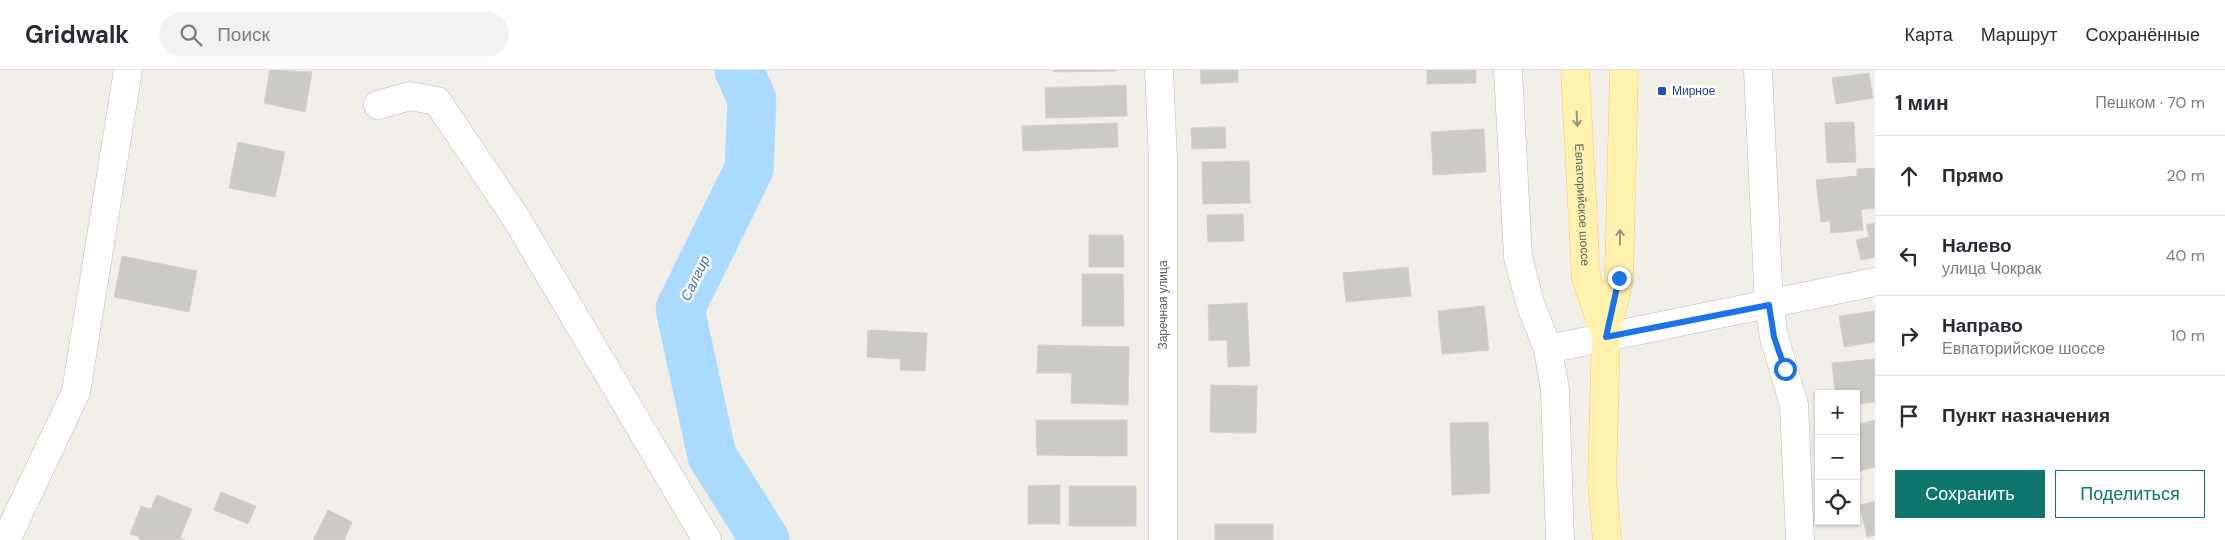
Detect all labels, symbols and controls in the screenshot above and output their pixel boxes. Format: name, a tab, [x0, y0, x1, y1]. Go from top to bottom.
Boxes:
search box	[159, 12, 509, 57]
text: Gridwalk	[25, 19, 129, 50]
icon: search	[177, 21, 205, 49]
text: Поиск	[217, 22, 270, 47]
text: Карта	[1905, 23, 1953, 47]
text: Маршрут	[1981, 23, 2057, 47]
text: Сохранённые	[2085, 23, 2200, 47]
place label: Мирное	[1672, 83, 1716, 99]
marker: Мирное	[1656, 85, 1668, 97]
text: 1 мин	[1895, 89, 1949, 117]
text: Пешком · 70 m	[2095, 92, 2205, 113]
one-way arrow	[1573, 110, 1582, 126]
street label: Евпаторийское шоссе	[1571, 143, 1593, 267]
icon: ahead	[1895, 162, 1923, 190]
text: Прямо	[1942, 163, 2004, 188]
text: 20 m	[2166, 165, 2205, 186]
one-way arrow	[1615, 230, 1625, 246]
text: Налево	[1942, 233, 2012, 258]
icon: left	[1895, 242, 1923, 270]
text: 40 m	[2166, 245, 2205, 266]
water label: Салгир	[676, 252, 714, 304]
text: улица Чокрак	[1942, 258, 2042, 279]
street label: Заречная улица	[1155, 260, 1171, 350]
route end	[1608, 267, 1631, 290]
text: Направо	[1942, 313, 2023, 338]
icon: right	[1895, 322, 1923, 350]
text: 10 m	[2171, 325, 2205, 346]
text: Евпаторийское шоссе	[1942, 338, 2105, 359]
route start	[1774, 358, 1797, 381]
map controls	[1815, 390, 1860, 525]
button: +	[1815, 390, 1860, 435]
icon: arrive	[1895, 402, 1923, 430]
text: Пункт назначения	[1942, 403, 2110, 428]
button: −	[1815, 435, 1860, 480]
button: Сохранить	[1895, 470, 2045, 518]
button: Поделиться	[2055, 470, 2205, 518]
button: locate	[1815, 480, 1860, 525]

